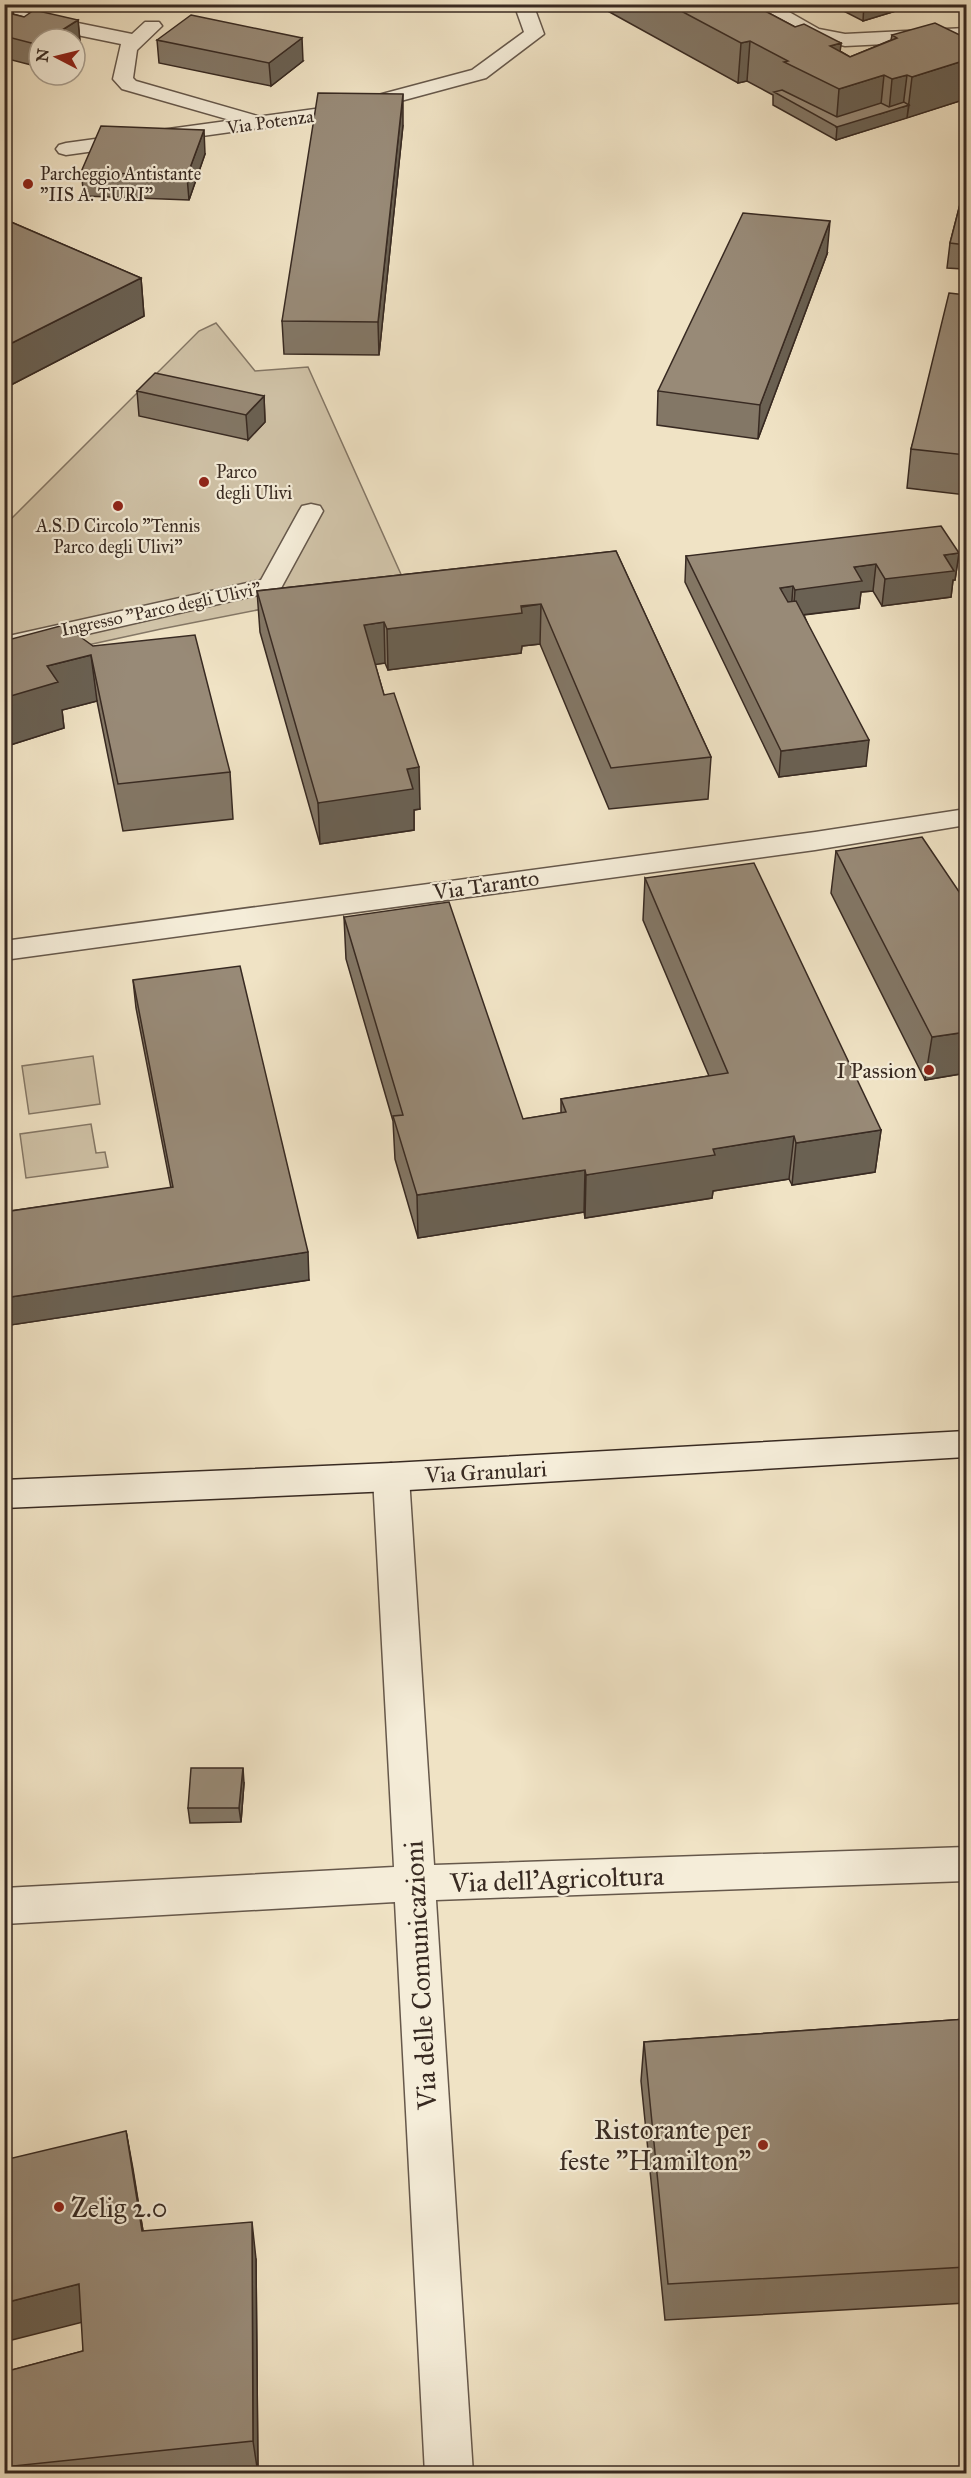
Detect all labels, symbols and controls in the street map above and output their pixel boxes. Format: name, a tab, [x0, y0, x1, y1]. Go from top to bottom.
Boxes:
north arrow	[27, 27, 87, 87]
text: N	[32, 47, 53, 63]
street label: Via Potenza	[224, 105, 315, 139]
place label: Parcheggio Antistante "IIS A. TURI"	[40, 163, 201, 206]
marker: Parcheggio Antistante "IIS A. TURI"	[21, 177, 35, 191]
place label: Parco degli Ulivi	[216, 461, 292, 505]
marker: Parco degli Ulivi	[197, 475, 211, 489]
marker: A.S.D Circolo "Tennis Parco degli Ulivi"	[111, 499, 125, 513]
place label: A.S.D Circolo "Tennis Parco degli Ulivi"	[35, 515, 200, 559]
street label: Ingresso "Parco degli Ulivi"	[59, 577, 263, 642]
street label: Via Taranto	[430, 864, 541, 906]
place label: I Passion	[836, 1057, 917, 1084]
marker: I Passion	[922, 1063, 936, 1077]
street label: Via Granulari	[423, 1455, 548, 1489]
street label: Via delle Comunicazioni	[396, 1839, 444, 2111]
street label: Via dell'Agricoltura	[448, 1859, 665, 1900]
place label: Ristorante per feste "Hamilton"	[559, 2113, 752, 2177]
marker: Ristorante per feste "Hamilton"	[756, 2138, 770, 2152]
place label: Zelig 2.0	[71, 2191, 167, 2225]
marker: Zelig 2.0	[52, 2200, 66, 2214]

